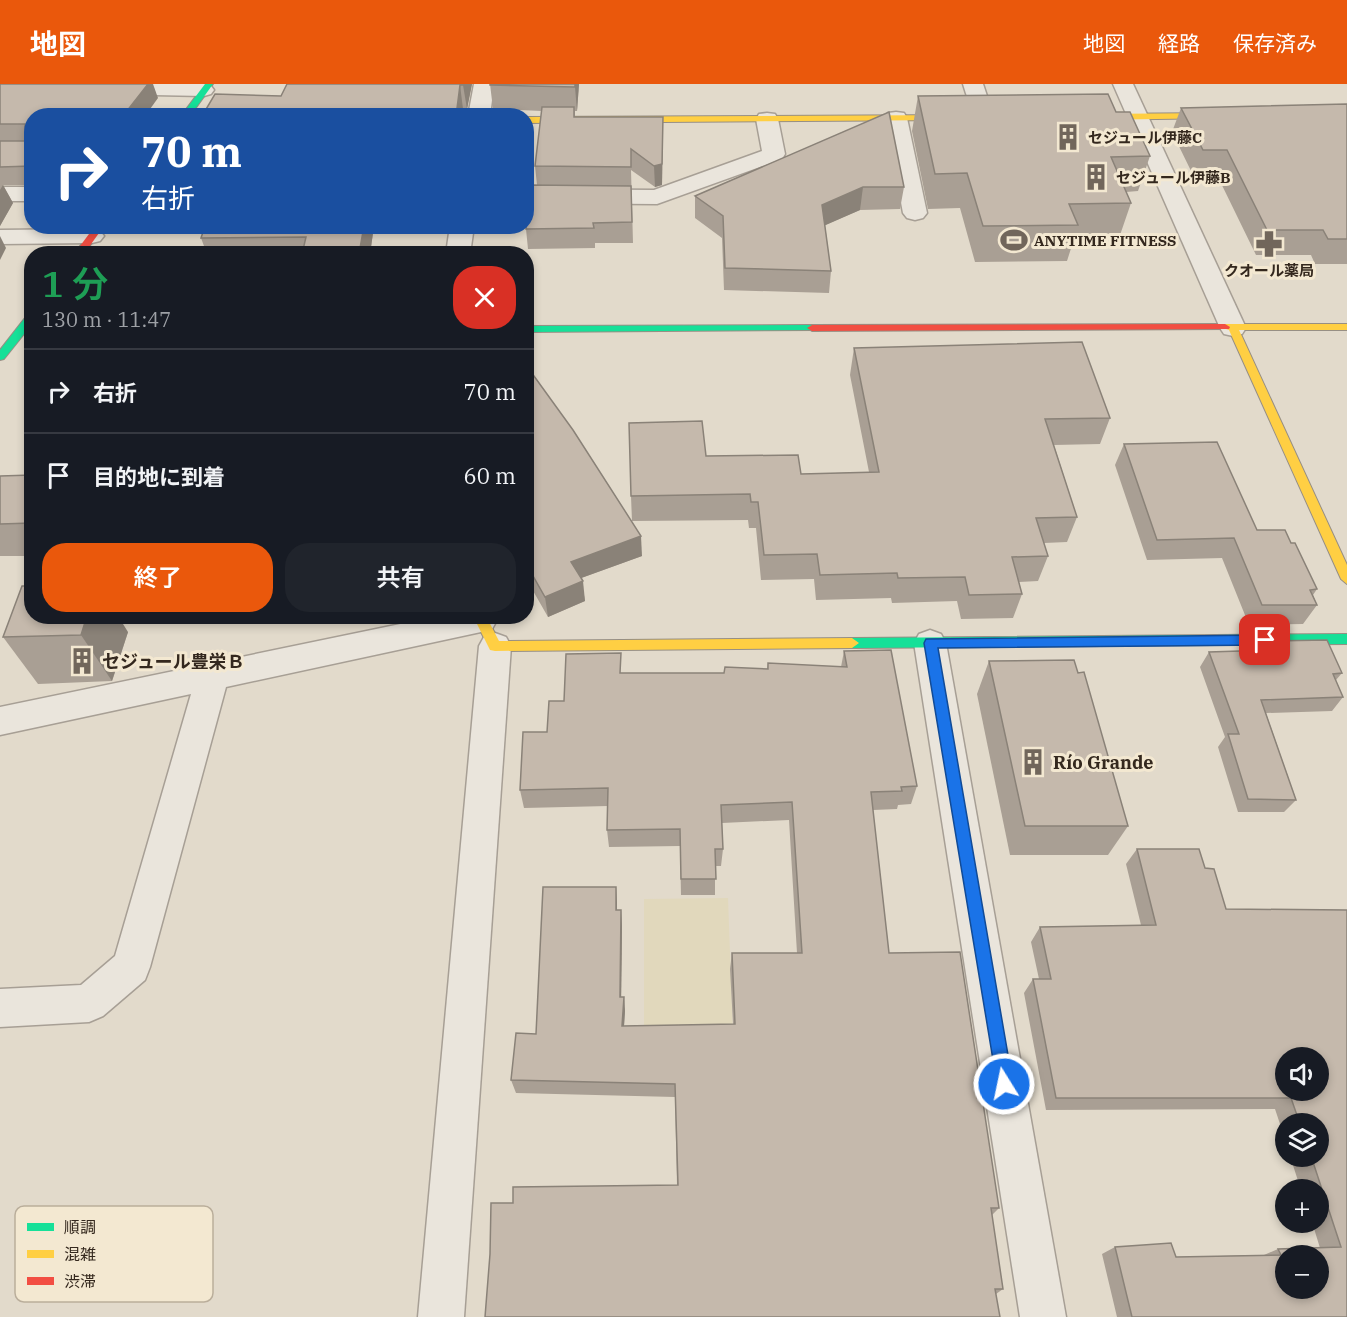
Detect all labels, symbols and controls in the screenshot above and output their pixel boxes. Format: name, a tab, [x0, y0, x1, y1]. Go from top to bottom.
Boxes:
text: 地図	[30, 25, 86, 62]
text: 地図	[1083, 29, 1125, 57]
text: 経路	[1158, 29, 1200, 57]
text: 保存済み	[1233, 29, 1317, 57]
building icon: セジュール伊藤C	[1053, 122, 1083, 152]
text: 70 m	[141, 124, 242, 179]
place label: セジュール伊藤C	[1088, 128, 1202, 147]
icon: right	[42, 132, 120, 210]
building icon: セジュール伊藤B	[1081, 162, 1111, 192]
place label: セジュール伊藤B	[1116, 168, 1231, 187]
text: 右折	[141, 180, 195, 215]
sports icon: ANYTIME FITNESS	[999, 225, 1029, 255]
pharmacy icon: クオール薬局	[1254, 229, 1284, 259]
place label: ANYTIME FITNESS	[1034, 231, 1176, 250]
text: 1 分	[42, 260, 108, 307]
place label: クオール薬局	[1224, 261, 1314, 280]
button: close	[453, 266, 516, 329]
text: 130 m · 11:47	[42, 306, 171, 333]
icon: right	[42, 375, 75, 408]
text: 70 m	[464, 377, 516, 406]
text: 右折	[93, 378, 137, 407]
icon: arrive	[42, 459, 75, 492]
text: 60 m	[464, 461, 516, 490]
text: 目的地に到着	[93, 462, 225, 491]
button: 終了	[42, 543, 273, 612]
button: 共有	[285, 543, 516, 612]
pin	[1239, 614, 1290, 665]
icon: arrive	[1248, 623, 1281, 656]
building icon: セジュール豊栄Ｂ	[67, 646, 97, 676]
place label: セジュール豊栄Ｂ	[102, 650, 245, 673]
building icon: Río Grande	[1018, 747, 1048, 777]
place label: Río Grande	[1053, 751, 1154, 774]
map controls	[1275, 1047, 1329, 1299]
button: sound	[1275, 1047, 1329, 1101]
position arrow	[972, 1052, 1036, 1116]
button: layers	[1275, 1113, 1329, 1167]
button: +	[1275, 1179, 1329, 1233]
legend	[15, 1206, 213, 1302]
text: 順調	[64, 1217, 96, 1237]
text: 混雑	[64, 1244, 96, 1264]
button: −	[1275, 1245, 1329, 1299]
text: 渋滞	[64, 1271, 96, 1291]

